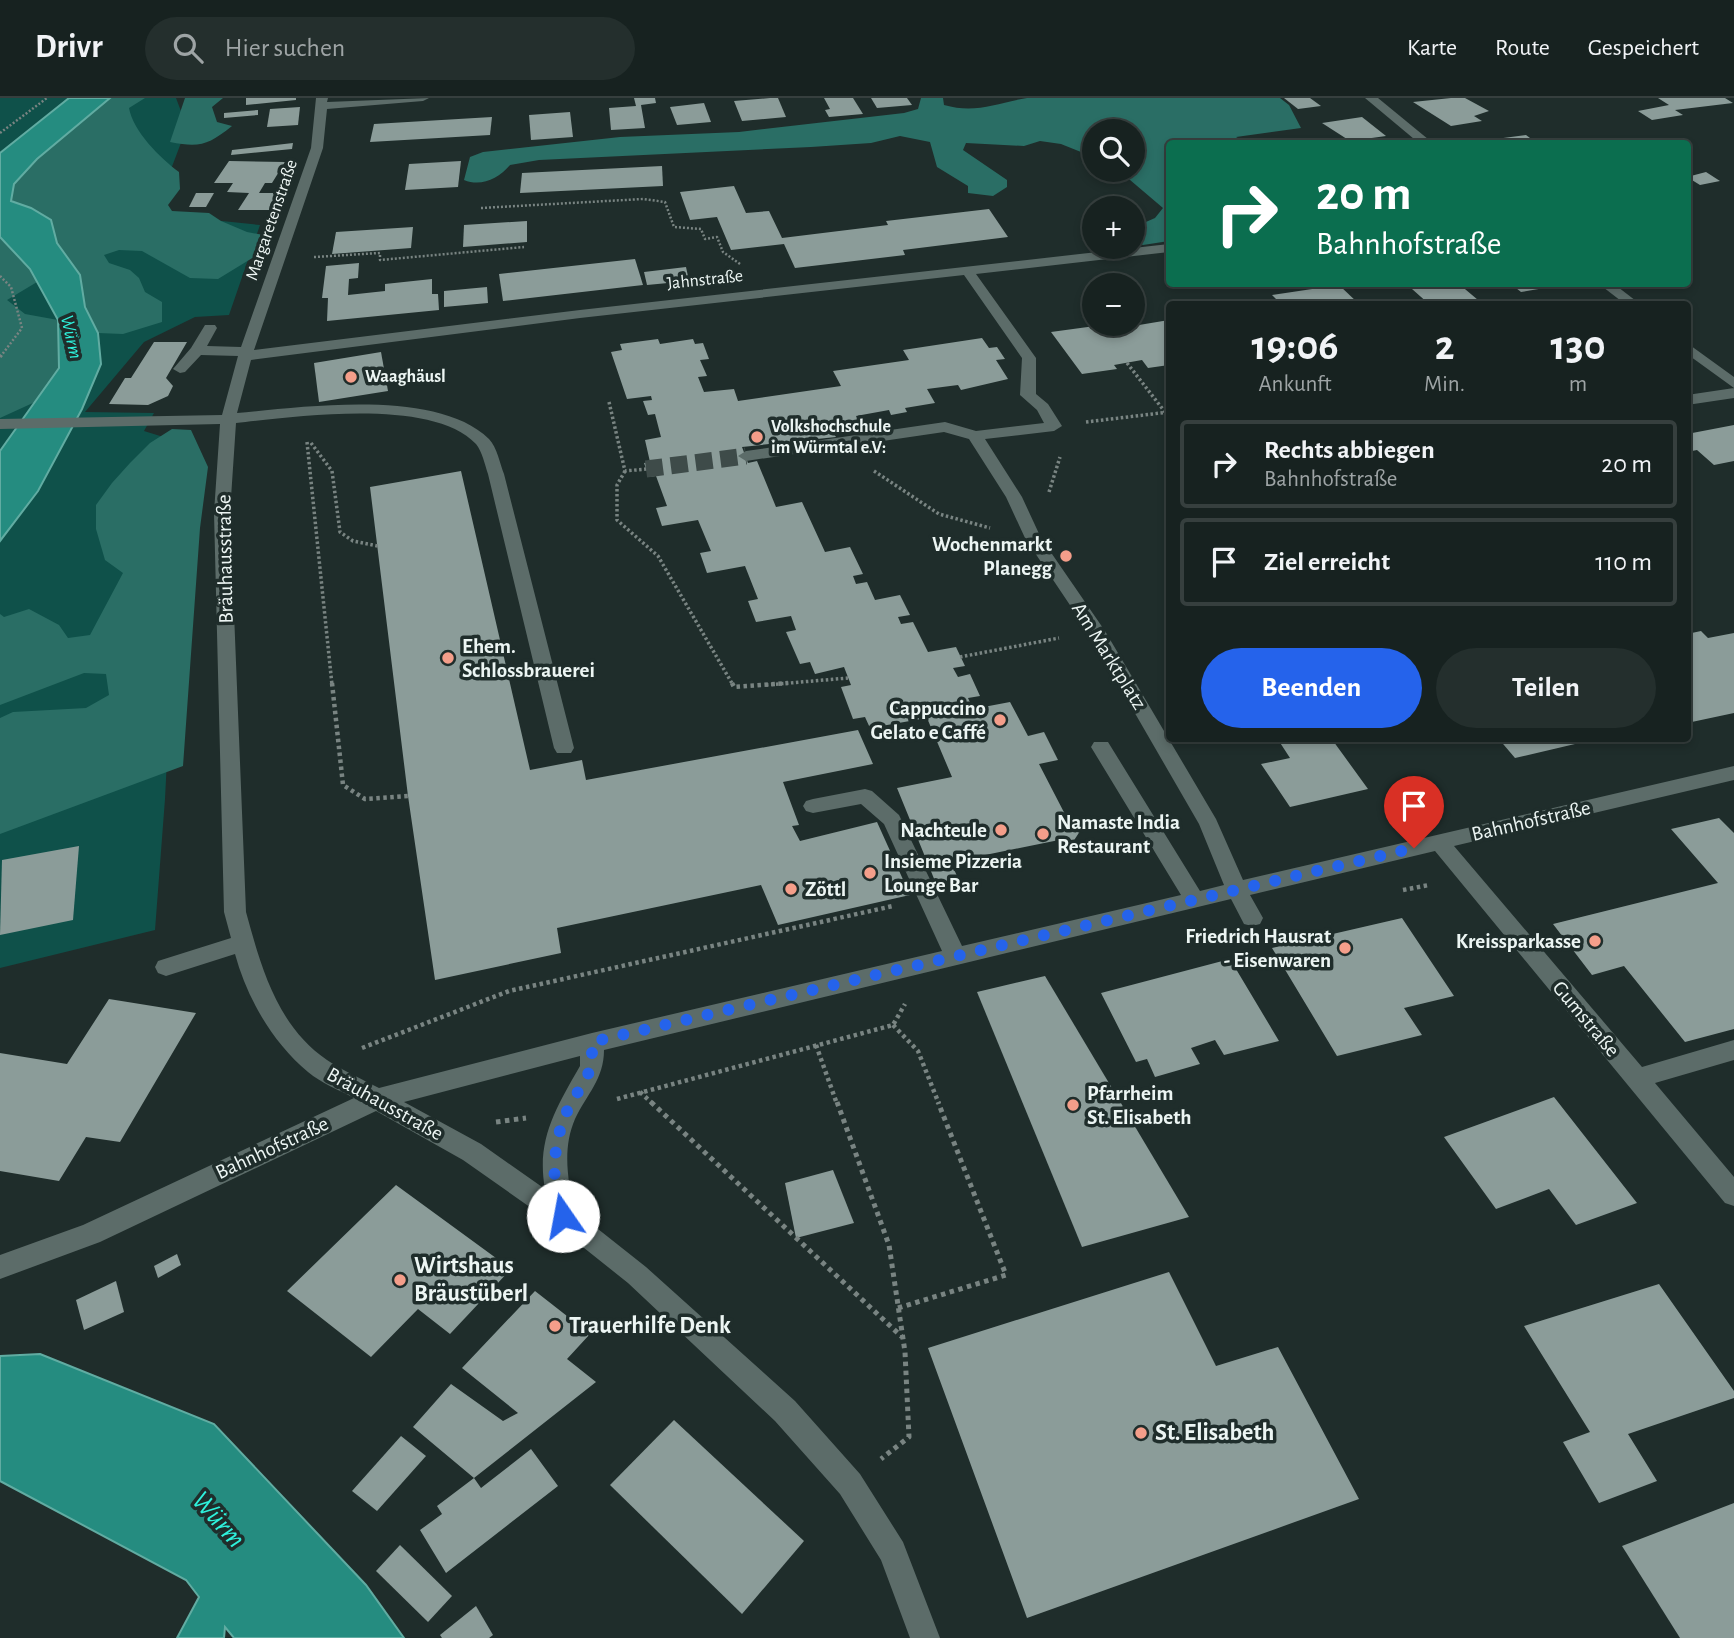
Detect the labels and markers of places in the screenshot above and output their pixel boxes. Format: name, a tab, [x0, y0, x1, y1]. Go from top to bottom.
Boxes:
place label: Waaghäusl	[365, 368, 446, 386]
marker: Waaghäusl	[343, 369, 359, 385]
place label: Volkshochschule im Würmtal e.V:	[771, 418, 891, 457]
marker: Volkshochschule im Würmtal e.V:	[749, 429, 765, 445]
place label: Wochenmarkt Planegg	[932, 534, 1052, 579]
marker: Wochenmarkt Planegg	[1058, 548, 1074, 564]
place label: Ehem. Schlossbrauerei	[462, 636, 595, 681]
marker: Ehem. Schlossbrauerei	[440, 650, 456, 666]
place label: Cappuccino Gelato e Caffé	[871, 698, 986, 743]
marker: Cappuccino Gelato e Caffé	[992, 712, 1008, 728]
pin	[1384, 776, 1444, 848]
place label: Namaste India Restaurant	[1057, 812, 1180, 857]
place label: Nachteule	[900, 820, 987, 841]
marker: Nachteule	[993, 822, 1009, 838]
marker: Namaste India Restaurant	[1035, 826, 1051, 842]
place label: Insieme Pizzeria Lounge Bar	[884, 851, 1022, 896]
marker: Insieme Pizzeria Lounge Bar	[862, 865, 878, 881]
place label: Zöttl	[805, 879, 846, 900]
marker: Zöttl	[783, 881, 799, 897]
place label: Friedrich Hausrat - Eisenwaren	[1185, 926, 1331, 971]
place label: Kreissparkasse	[1456, 931, 1581, 952]
marker: Kreissparkasse	[1587, 933, 1603, 949]
marker: Friedrich Hausrat - Eisenwaren	[1337, 940, 1353, 956]
place label: Pfarrheim St. Elisabeth	[1087, 1083, 1191, 1128]
marker: Pfarrheim St. Elisabeth	[1065, 1097, 1081, 1113]
place label: Wirtshaus Bräustüberl	[414, 1254, 528, 1306]
marker: Wirtshaus Bräustüberl	[392, 1272, 408, 1288]
place label: Trauerhilfe Denk	[569, 1314, 731, 1338]
marker: Trauerhilfe Denk	[547, 1318, 563, 1334]
place label: St. Elisabeth	[1155, 1421, 1274, 1445]
marker: St. Elisabeth	[1133, 1425, 1149, 1441]

